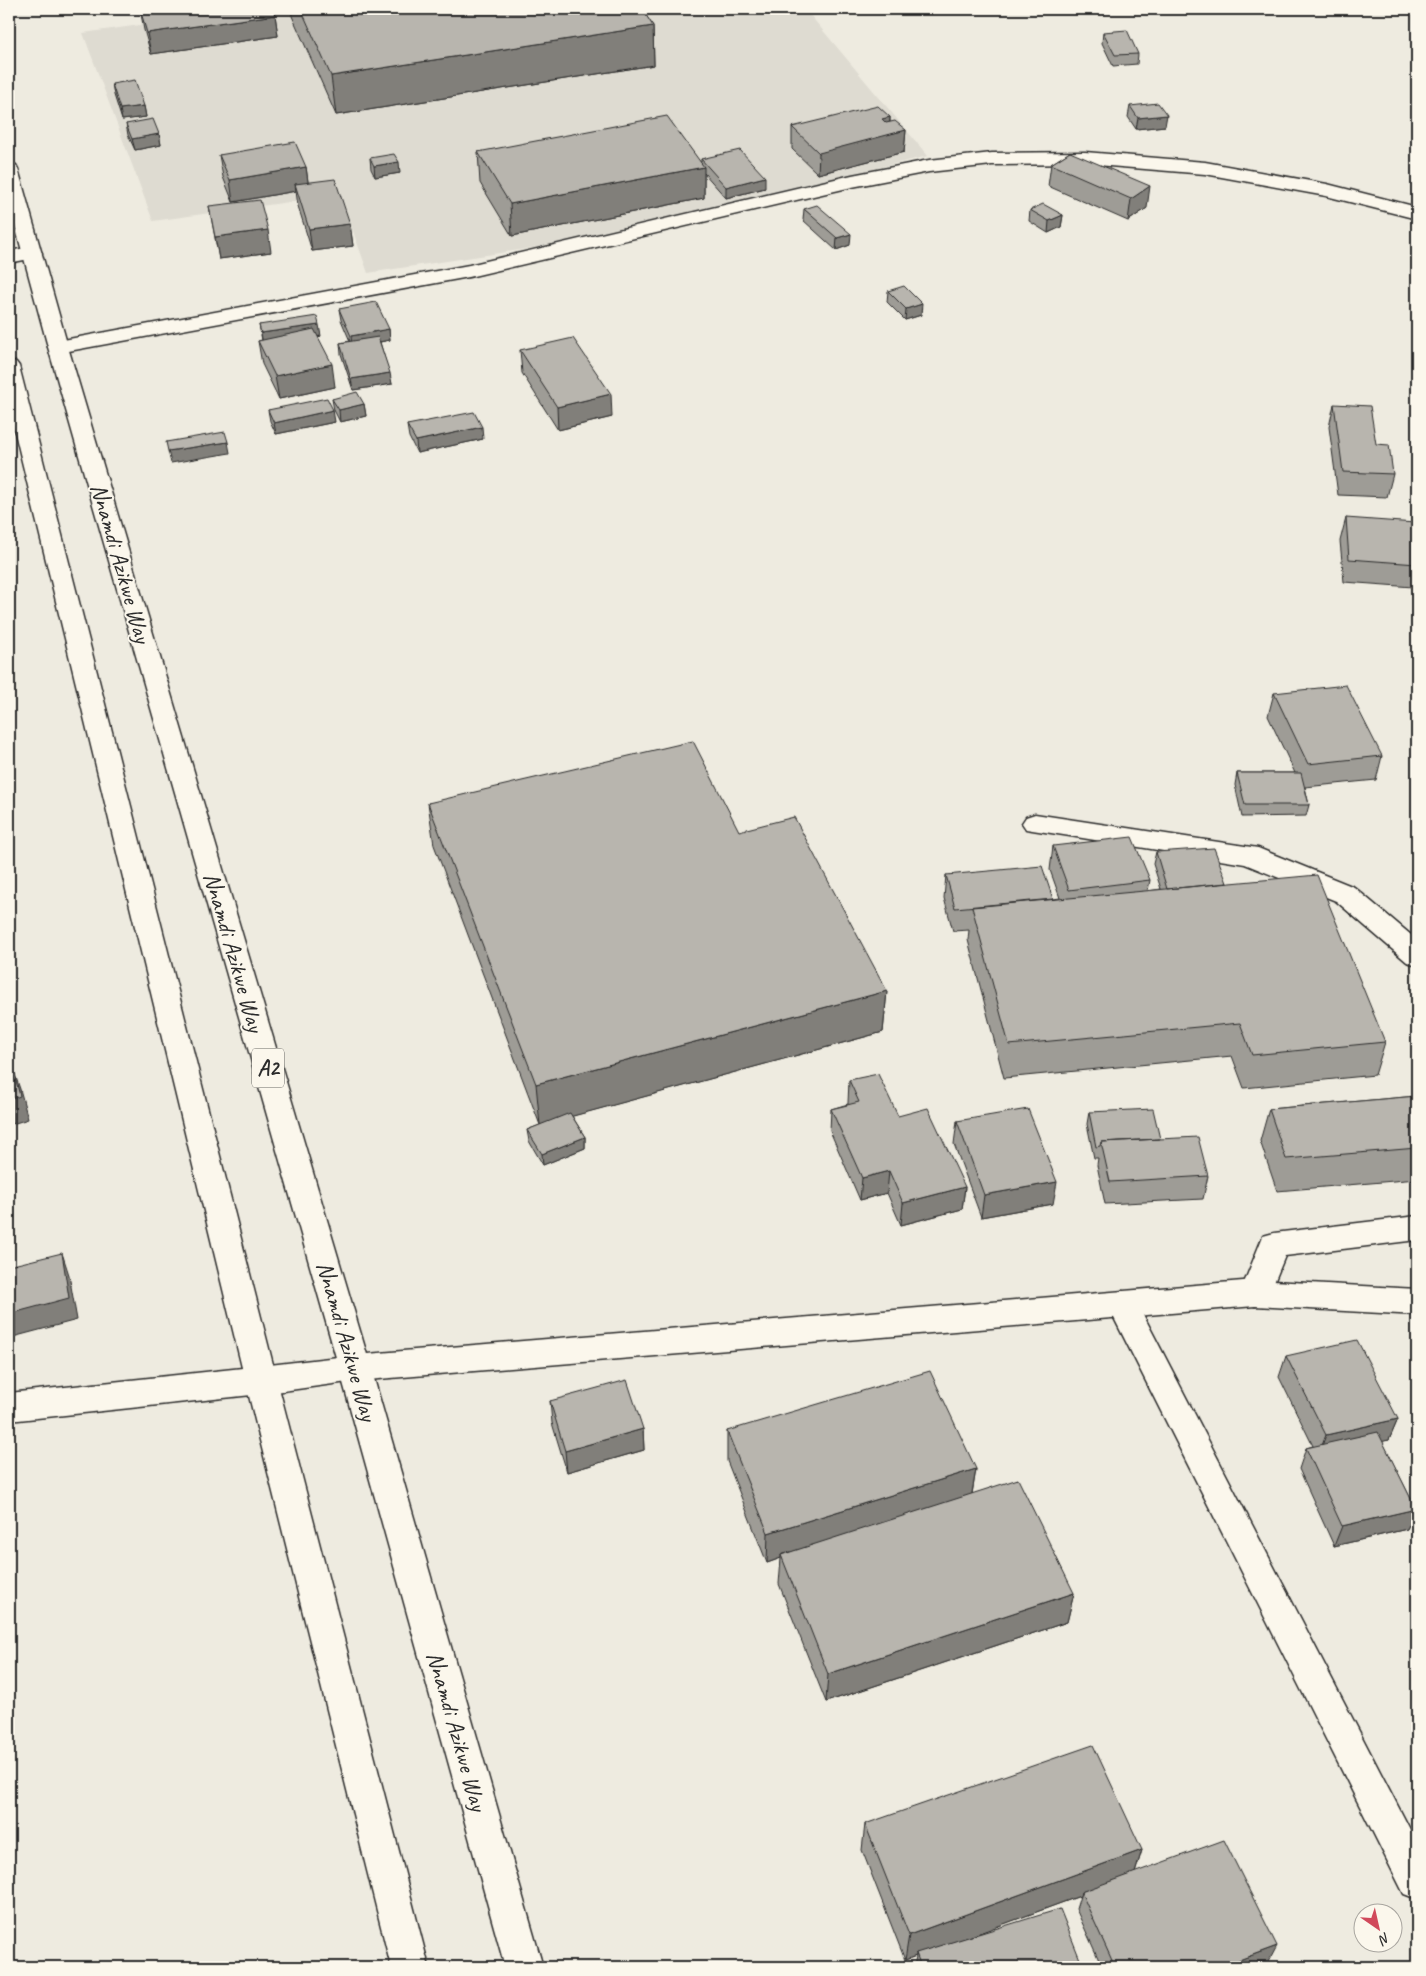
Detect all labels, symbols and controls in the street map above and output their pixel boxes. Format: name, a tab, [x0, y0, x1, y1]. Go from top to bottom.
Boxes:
street label: Nnamdi Azikwe Way	[84, 480, 159, 648]
street label: Nnamdi Azikwe Way	[197, 869, 272, 1037]
road number: A2	[252, 1048, 284, 1088]
street label: Nnamdi Azikwe Way	[310, 1258, 385, 1426]
street label: Nnamdi Azikwe Way	[420, 1648, 495, 1816]
north arrow	[1354, 1904, 1404, 1954]
text: N	[1375, 1929, 1393, 1949]

